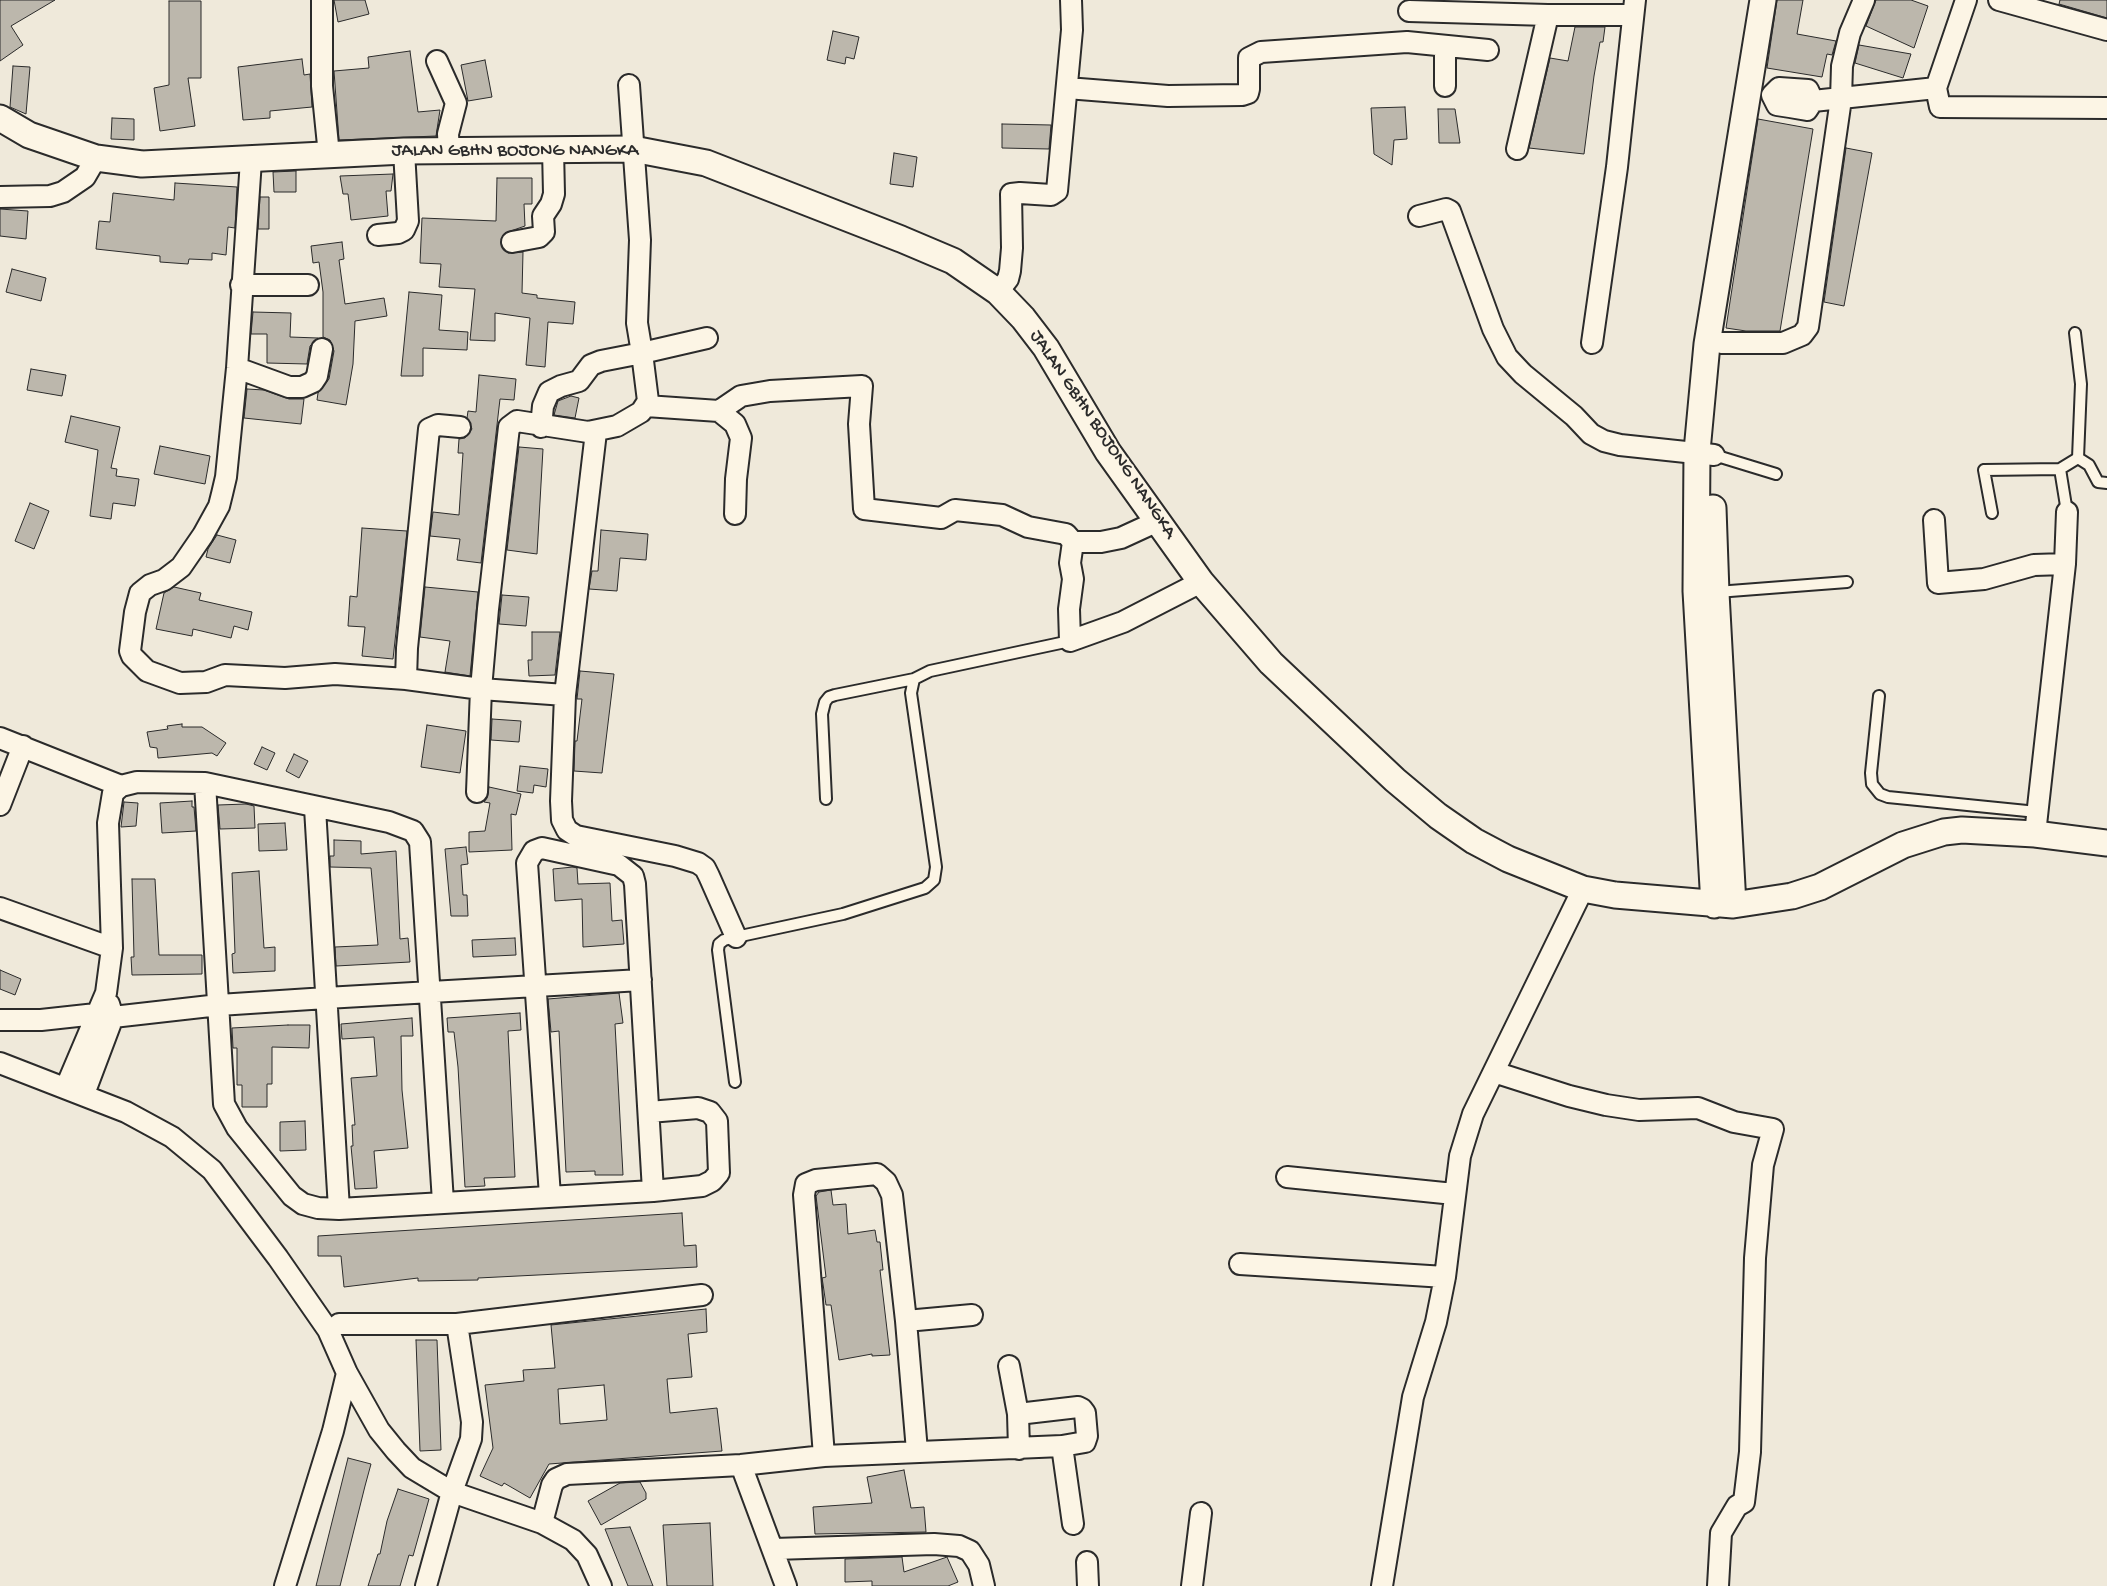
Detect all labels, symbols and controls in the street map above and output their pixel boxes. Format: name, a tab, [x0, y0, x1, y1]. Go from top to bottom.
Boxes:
street label: JALAN GBHN BOJONG NANGKA	[391, 141, 639, 163]
street label: JALAN GBHN BOJONG NANGKA	[1023, 326, 1181, 544]

